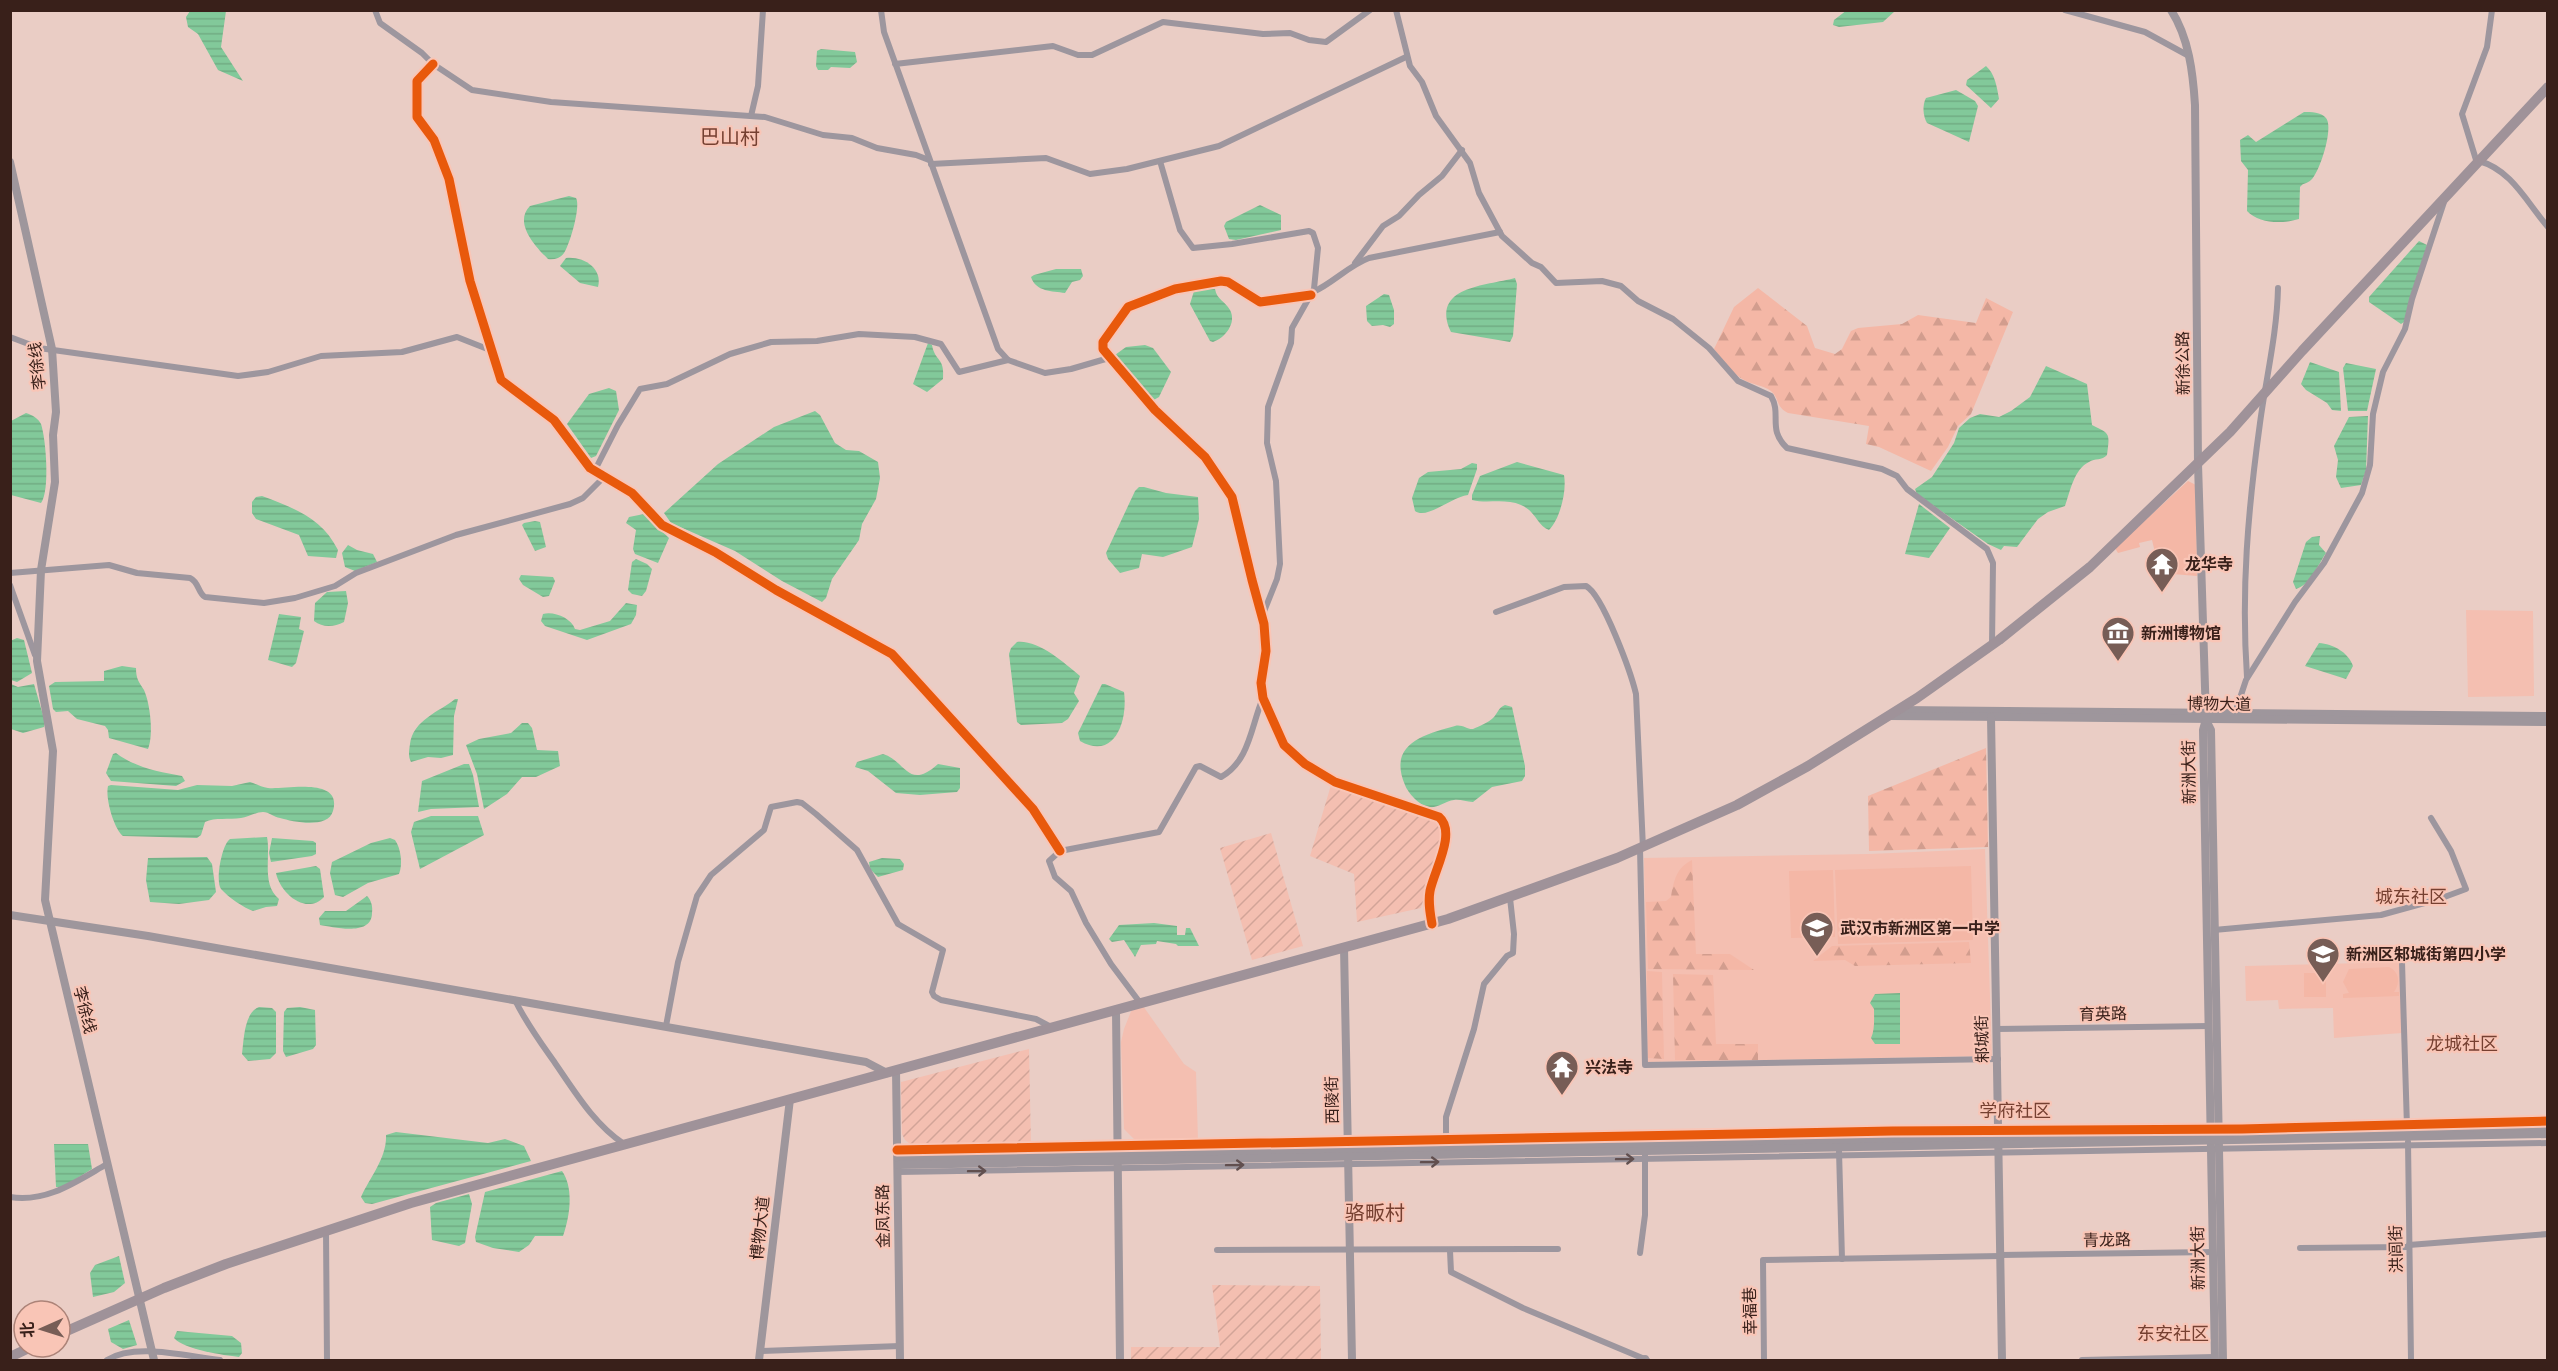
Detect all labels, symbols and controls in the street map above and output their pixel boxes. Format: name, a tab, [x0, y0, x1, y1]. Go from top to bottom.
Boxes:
district label: 巴山村	[700, 126, 760, 148]
street label: 新徐公路	[2174, 331, 2192, 395]
street label: 李徐线	[26, 341, 48, 391]
temple icon: 龙华寺	[2144, 546, 2180, 593]
place label: 龙华寺	[2185, 555, 2233, 573]
museum icon: 新洲博物馆	[2100, 615, 2136, 662]
place label: 新洲博物馆	[2141, 624, 2221, 642]
street label: 博物大道	[2187, 695, 2251, 713]
street label: 新洲大街	[2180, 740, 2198, 804]
district label: 城东社区	[2375, 887, 2447, 907]
school or university icon: 武汉市新洲区第一中学	[1799, 910, 1835, 957]
place label: 武汉市新洲区第一中学	[1840, 920, 2000, 937]
school or university icon: 新洲区邾城街第四小学	[2305, 936, 2341, 983]
place label: 新洲区邾城街第四小学	[2346, 945, 2506, 963]
street label: 李徐线	[71, 985, 99, 1035]
street label: 育英路	[2079, 1005, 2127, 1023]
street label: 邾城街	[1973, 1015, 1991, 1063]
district label: 龙城社区	[2426, 1034, 2498, 1054]
temple icon: 兴法寺	[1544, 1049, 1580, 1096]
place label: 兴法寺	[1585, 1059, 1633, 1076]
street label: 西陵街	[1323, 1076, 1341, 1124]
district label: 学府社区	[1979, 1101, 2051, 1121]
one-way arrow	[1615, 1153, 1635, 1165]
one-way arrow	[1420, 1156, 1440, 1168]
one-way arrow	[1225, 1159, 1245, 1171]
one-way arrow	[967, 1165, 987, 1176]
street label: 金凤东路	[874, 1184, 892, 1248]
street label: 博物大道	[748, 1195, 772, 1261]
district label: 骆畈村	[1345, 1202, 1405, 1224]
street label: 洪闾街	[2387, 1225, 2405, 1273]
street label: 新洲大街	[2189, 1226, 2207, 1290]
street label: 青龙路	[2083, 1231, 2131, 1249]
street label: 幸福巷	[1741, 1287, 1759, 1335]
north arrow	[12, 1299, 72, 1359]
text: 北	[19, 1321, 36, 1338]
district label: 东安社区	[2137, 1324, 2209, 1344]

